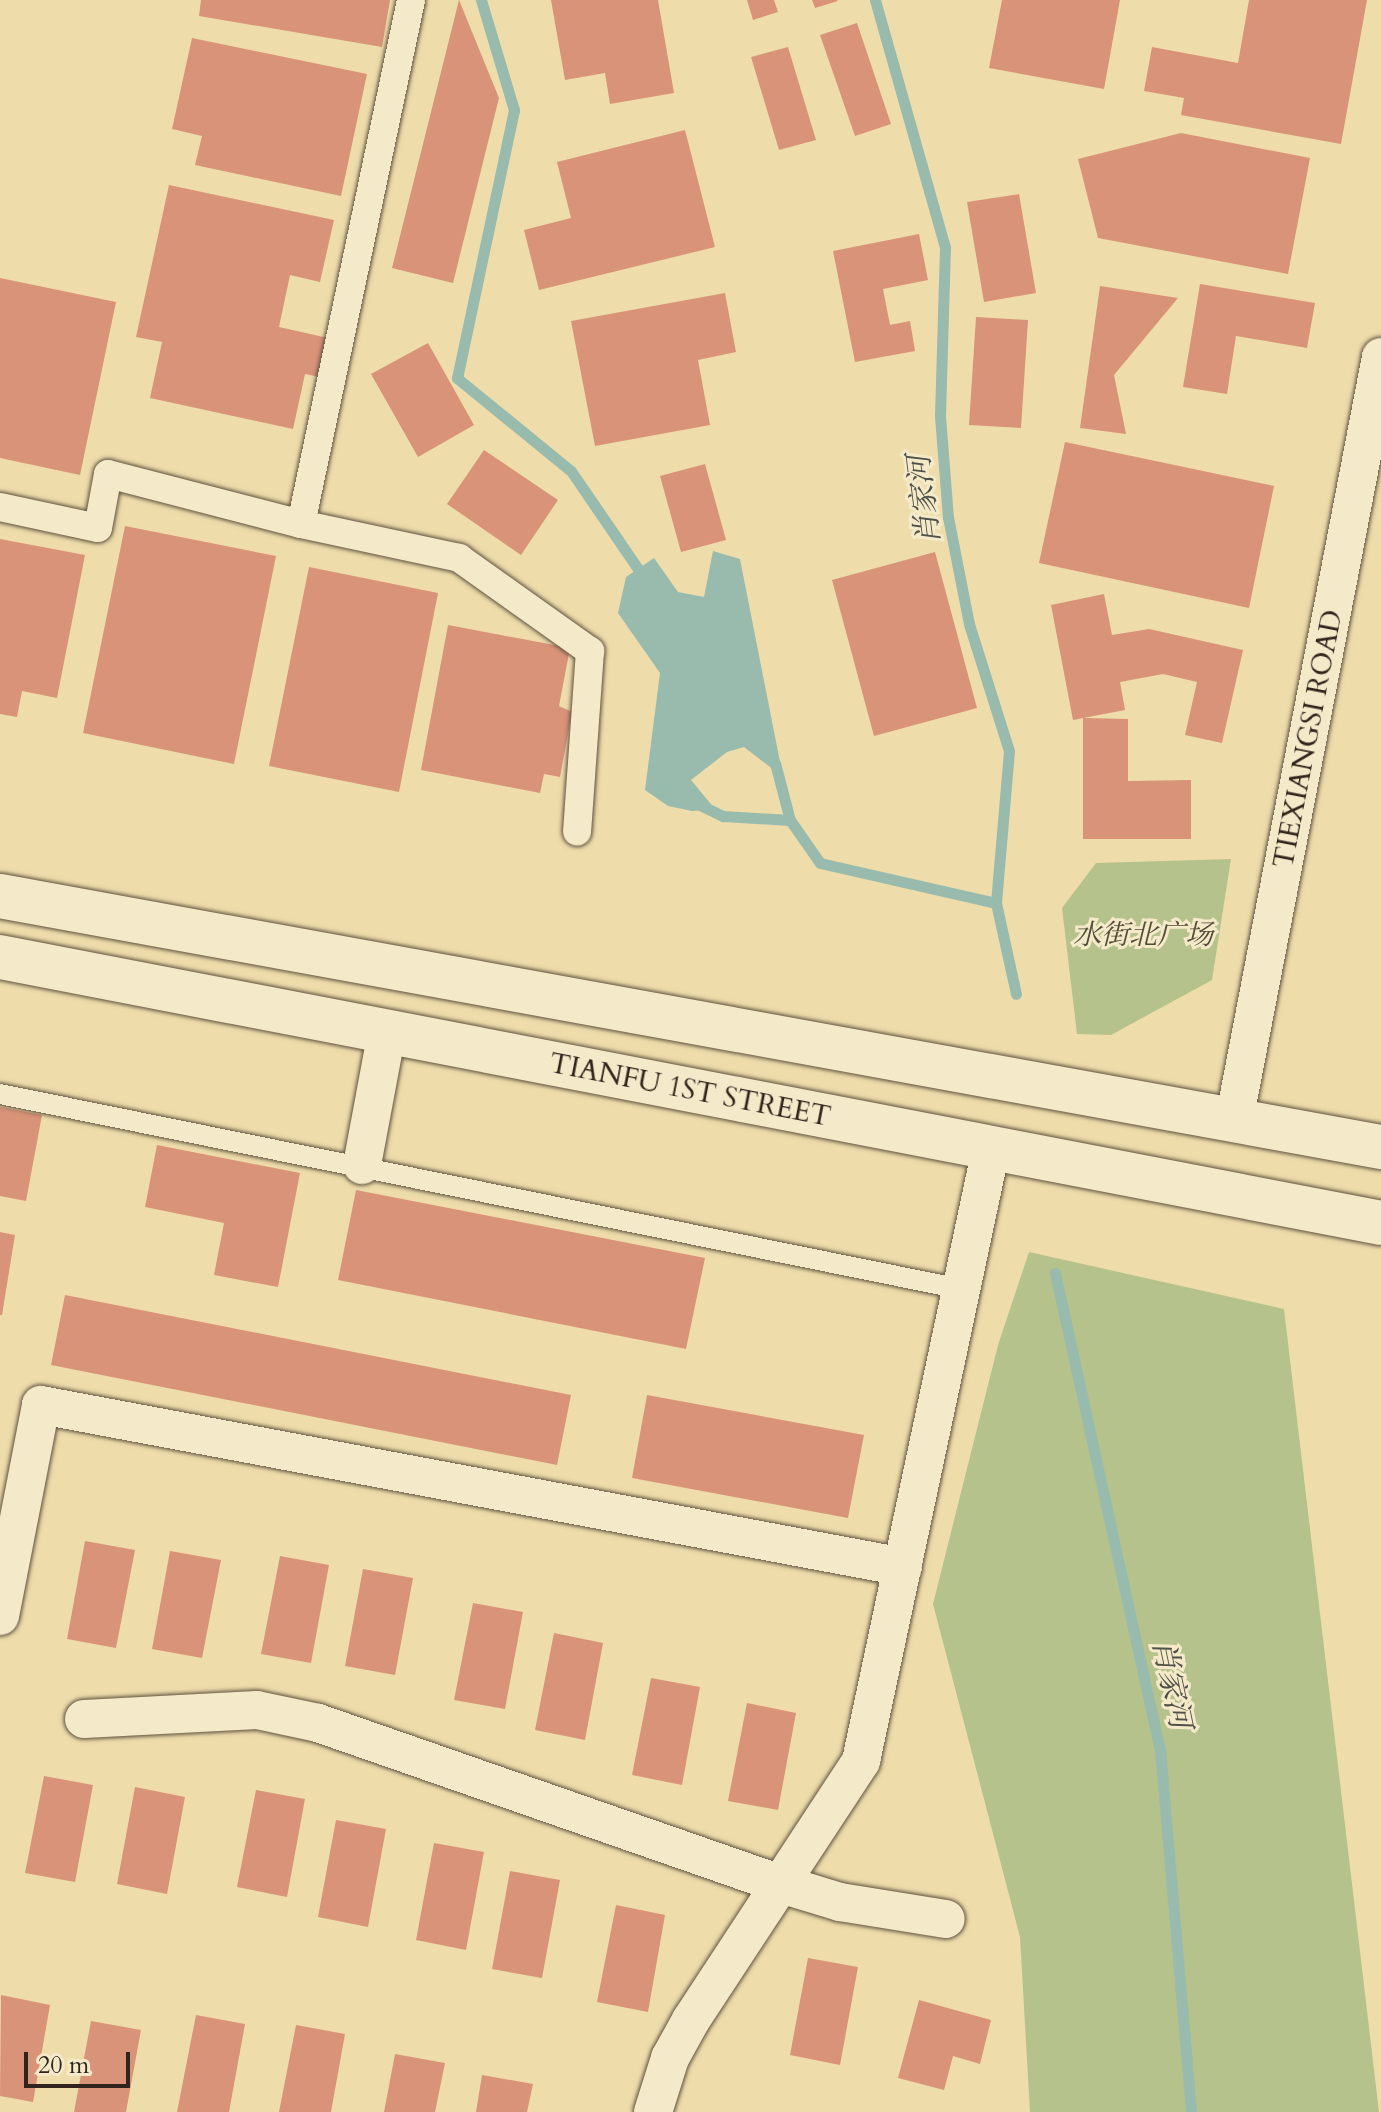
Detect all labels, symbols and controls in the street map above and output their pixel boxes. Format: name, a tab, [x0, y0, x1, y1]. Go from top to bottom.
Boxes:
water label: 肖家河	[902, 453, 948, 547]
street label: TIEXIANGSI ROAD	[1266, 607, 1350, 871]
park label: 水街北广场	[1073, 918, 1213, 952]
street label: TIANFU 1ST STREET	[547, 1046, 833, 1134]
water label: 肖家河	[1144, 1636, 1198, 1732]
scale bar	[28, 2036, 134, 2086]
text: 20 m	[38, 2049, 89, 2082]

